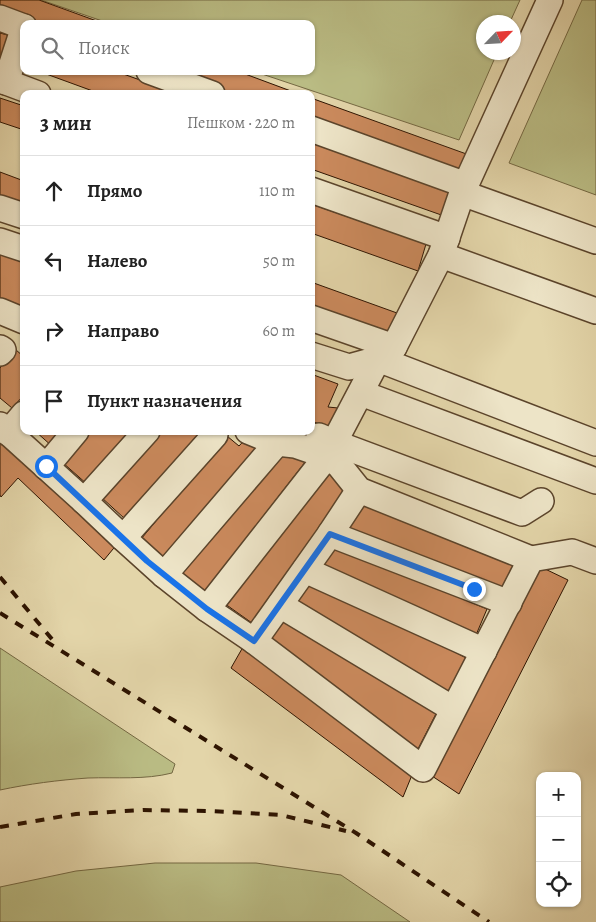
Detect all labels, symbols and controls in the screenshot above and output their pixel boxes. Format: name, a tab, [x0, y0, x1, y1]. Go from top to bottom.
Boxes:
north arrow	[476, 15, 521, 60]
search box	[20, 20, 315, 75]
icon: search	[38, 34, 66, 62]
text: Поиск	[78, 35, 130, 61]
text: 3 мин	[40, 109, 92, 137]
text: Пешком · 220 m	[187, 112, 295, 134]
icon: ahead	[40, 177, 68, 205]
text: Прямо	[87, 178, 142, 204]
text: 110 m	[259, 180, 295, 202]
icon: left	[40, 247, 68, 275]
text: Налево	[87, 248, 147, 274]
text: 50 m	[263, 250, 295, 272]
icon: right	[40, 317, 68, 345]
text: Направо	[87, 318, 159, 344]
text: 60 m	[263, 320, 295, 342]
icon: arrive	[40, 387, 68, 415]
text: Пункт назначения	[87, 388, 242, 414]
route start	[35, 455, 58, 478]
route end	[463, 578, 486, 601]
map controls	[536, 772, 581, 907]
button: +	[536, 772, 581, 817]
button: −	[536, 817, 581, 862]
button: locate	[536, 862, 581, 907]

